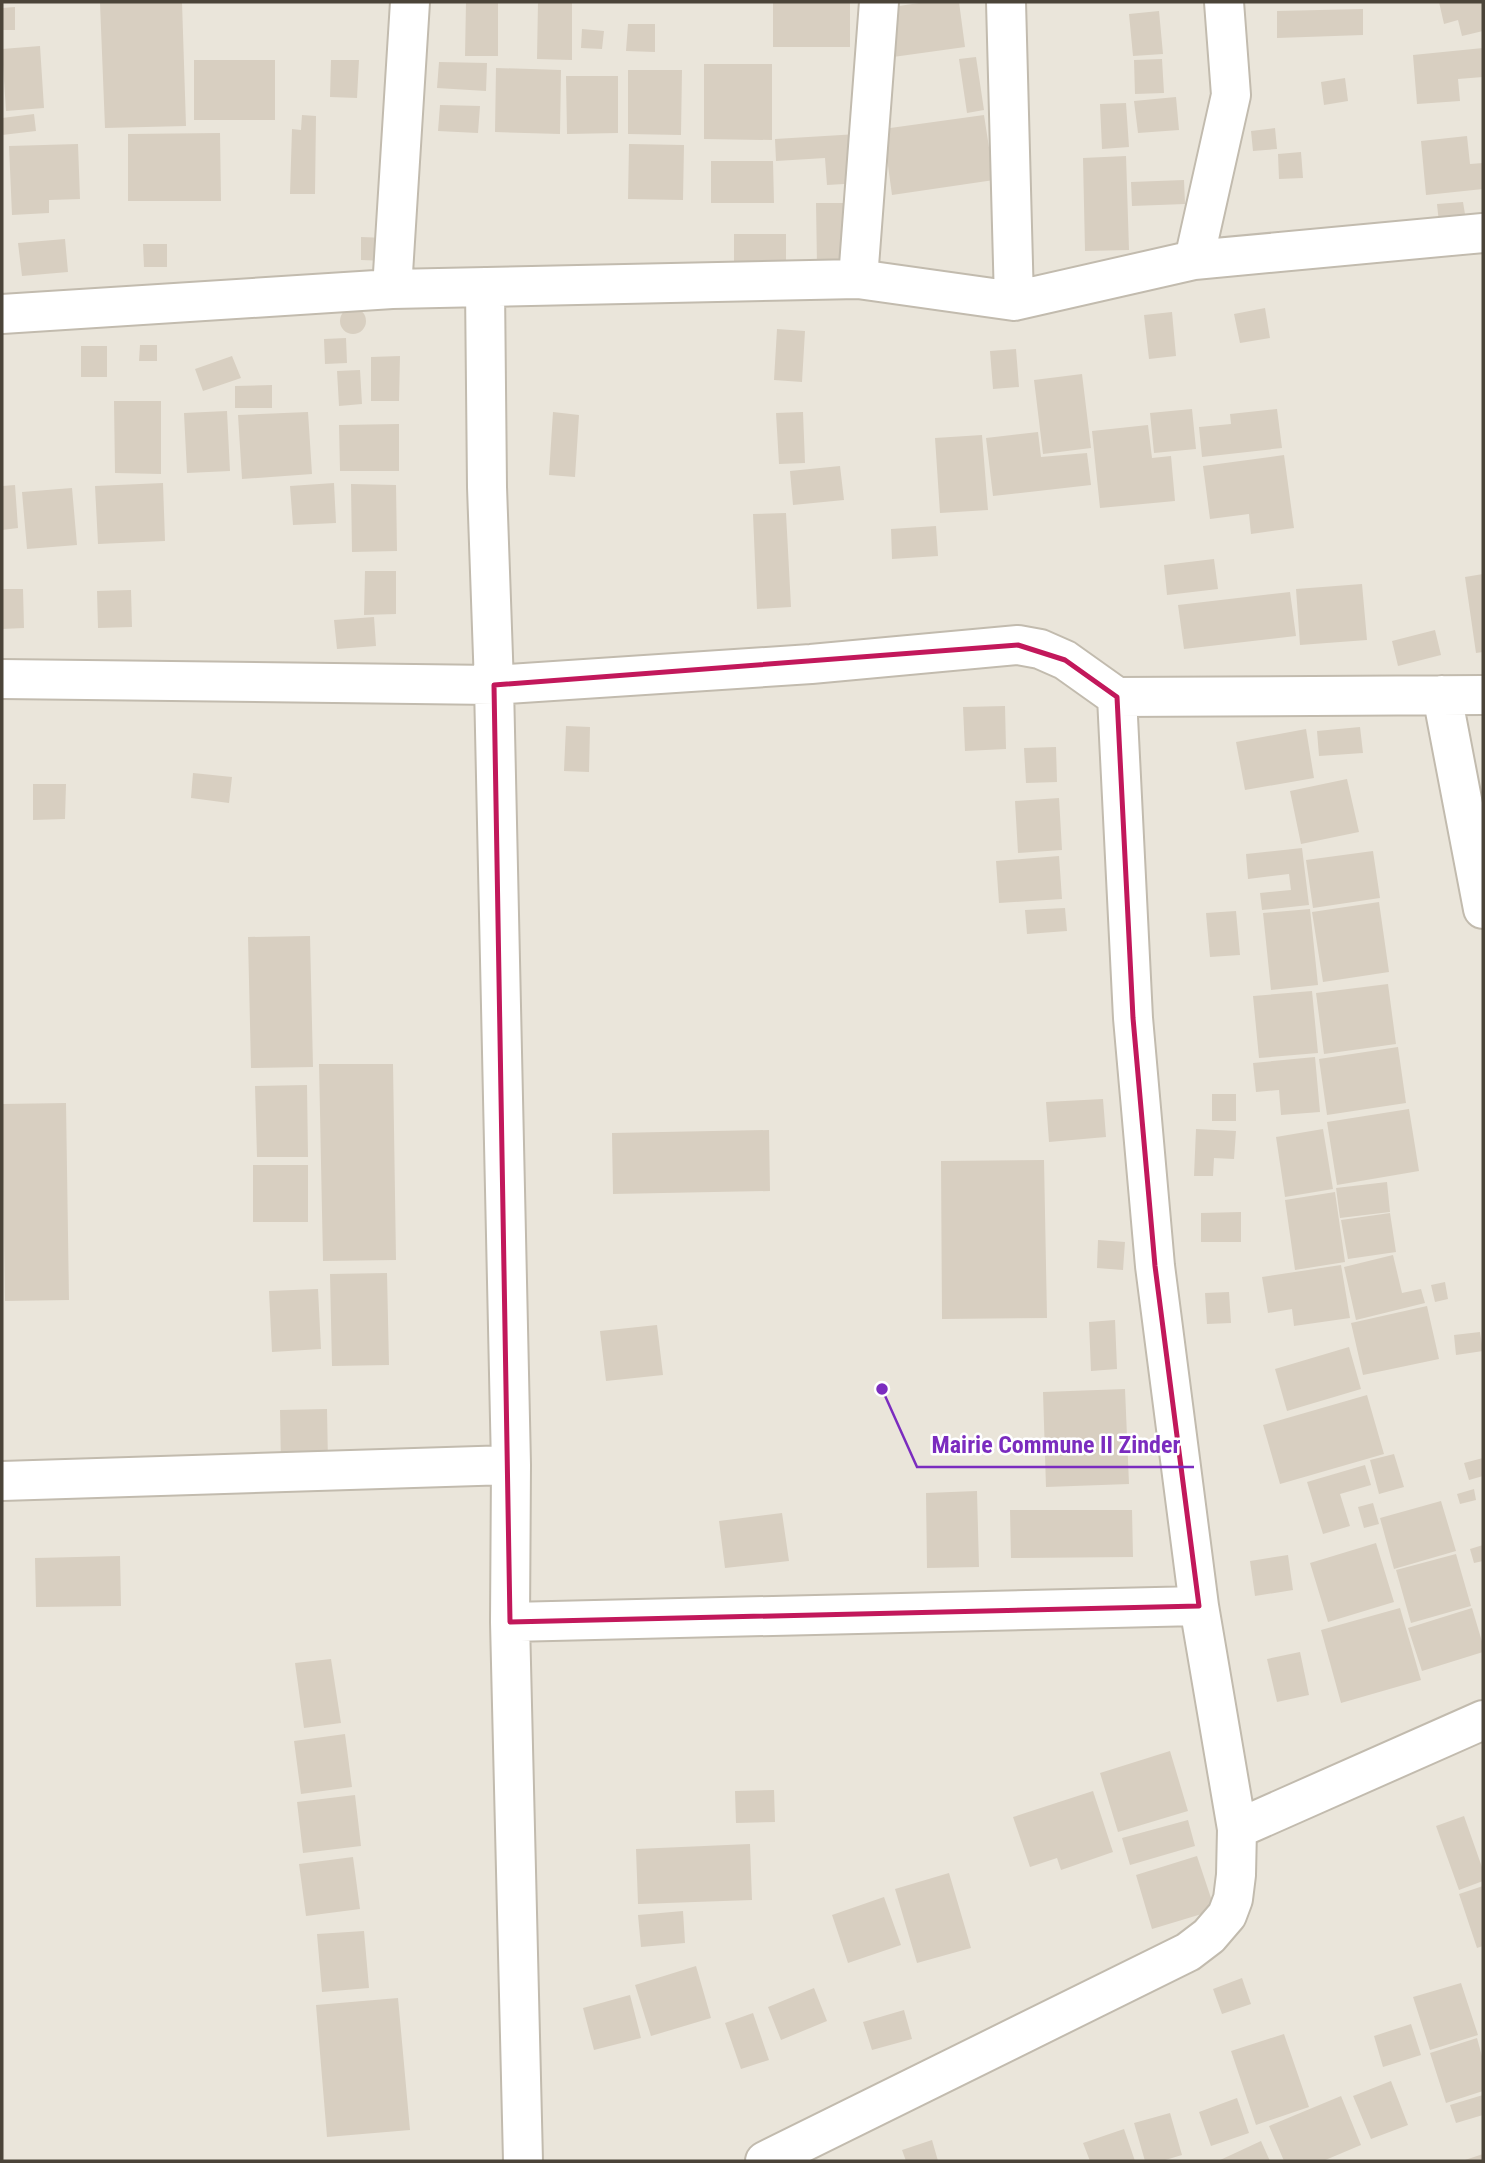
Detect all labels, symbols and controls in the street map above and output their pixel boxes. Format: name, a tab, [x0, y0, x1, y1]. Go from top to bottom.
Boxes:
callout: Mairie Commune II Zinder	[917, 1422, 1194, 1467]
text: Mairie Commune II Zinder	[932, 1431, 1180, 1459]

